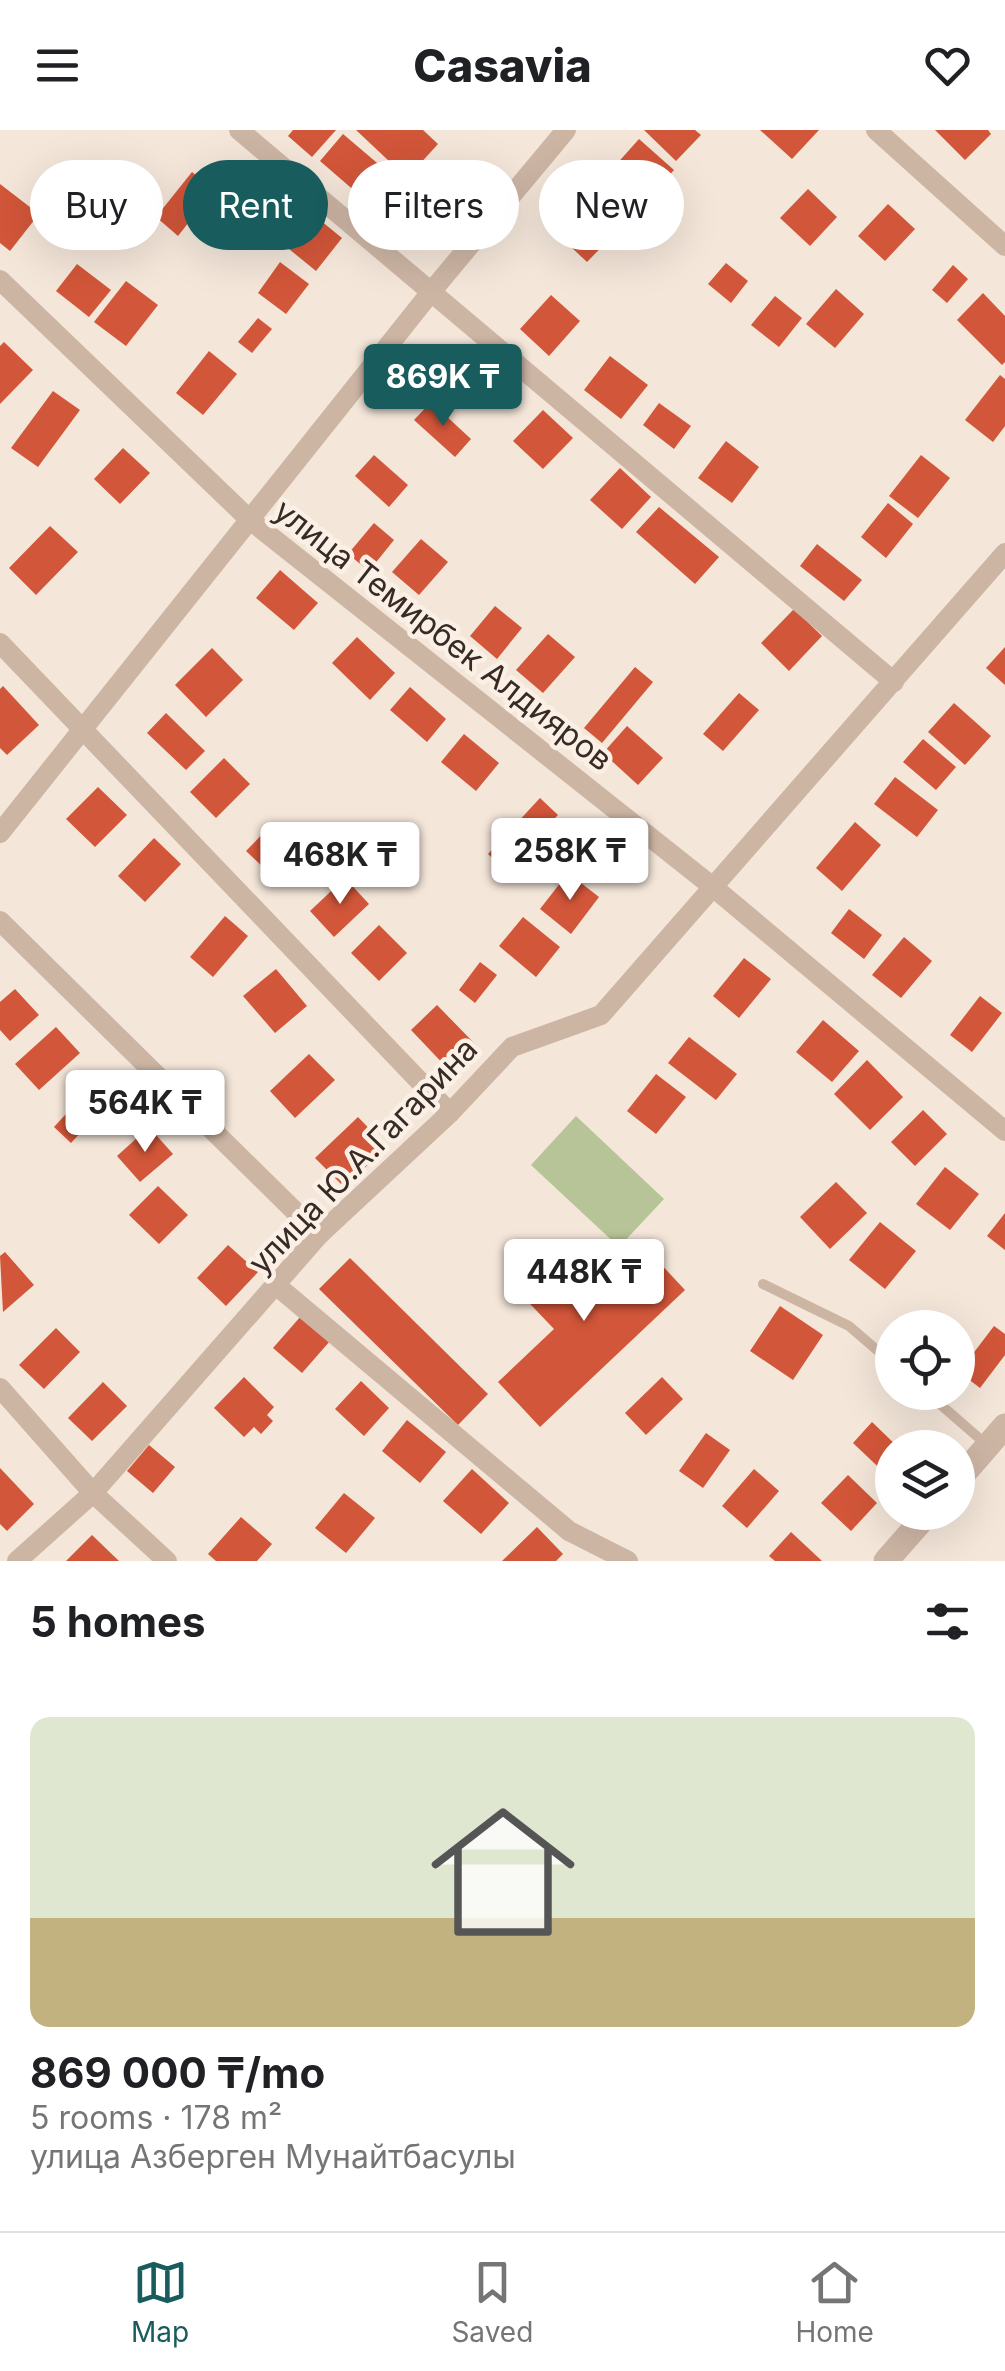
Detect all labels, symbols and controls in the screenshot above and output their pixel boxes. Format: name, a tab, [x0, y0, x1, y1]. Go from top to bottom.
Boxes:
icon: menu	[30, 38, 85, 93]
text: Casavia	[413, 38, 592, 93]
icon: heart	[920, 38, 975, 93]
chip: Buy	[30, 160, 163, 250]
chip: Rent	[183, 160, 328, 250]
chip: Filters	[348, 160, 519, 250]
chip: New	[539, 160, 684, 250]
pin: 869K ₸	[362, 344, 524, 429]
text: 869K ₸	[386, 357, 500, 396]
street label: улица Темирбек Алдияров	[267, 491, 620, 779]
pin: 258K ₸	[489, 818, 651, 903]
pin: 468K ₸	[259, 822, 421, 907]
text: 258K ₸	[513, 831, 627, 870]
text: 468K ₸	[282, 835, 398, 874]
street label: улица Ю.А.Гагарина	[240, 1030, 485, 1282]
pin: 564K ₸	[64, 1070, 226, 1155]
text: 564K ₸	[88, 1083, 202, 1122]
pin: 448K ₸	[503, 1239, 665, 1324]
text: 448K ₸	[526, 1252, 642, 1291]
map controls	[875, 1310, 975, 1530]
button: locate	[875, 1310, 975, 1410]
button: layers	[875, 1430, 975, 1530]
icon: filters	[920, 1594, 975, 1649]
text: 5 homes	[30, 1596, 206, 1647]
icon: home	[413, 1782, 593, 1962]
text: 869 000 ₸/mo	[30, 2047, 325, 2098]
text: 5 rooms · 178 m²	[30, 2098, 282, 2137]
text: улица Азберген Мунайтбасулы	[30, 2137, 516, 2176]
tab: Map	[131, 2255, 189, 2349]
tab: Saved	[451, 2255, 533, 2349]
tab: Home	[795, 2255, 874, 2349]

